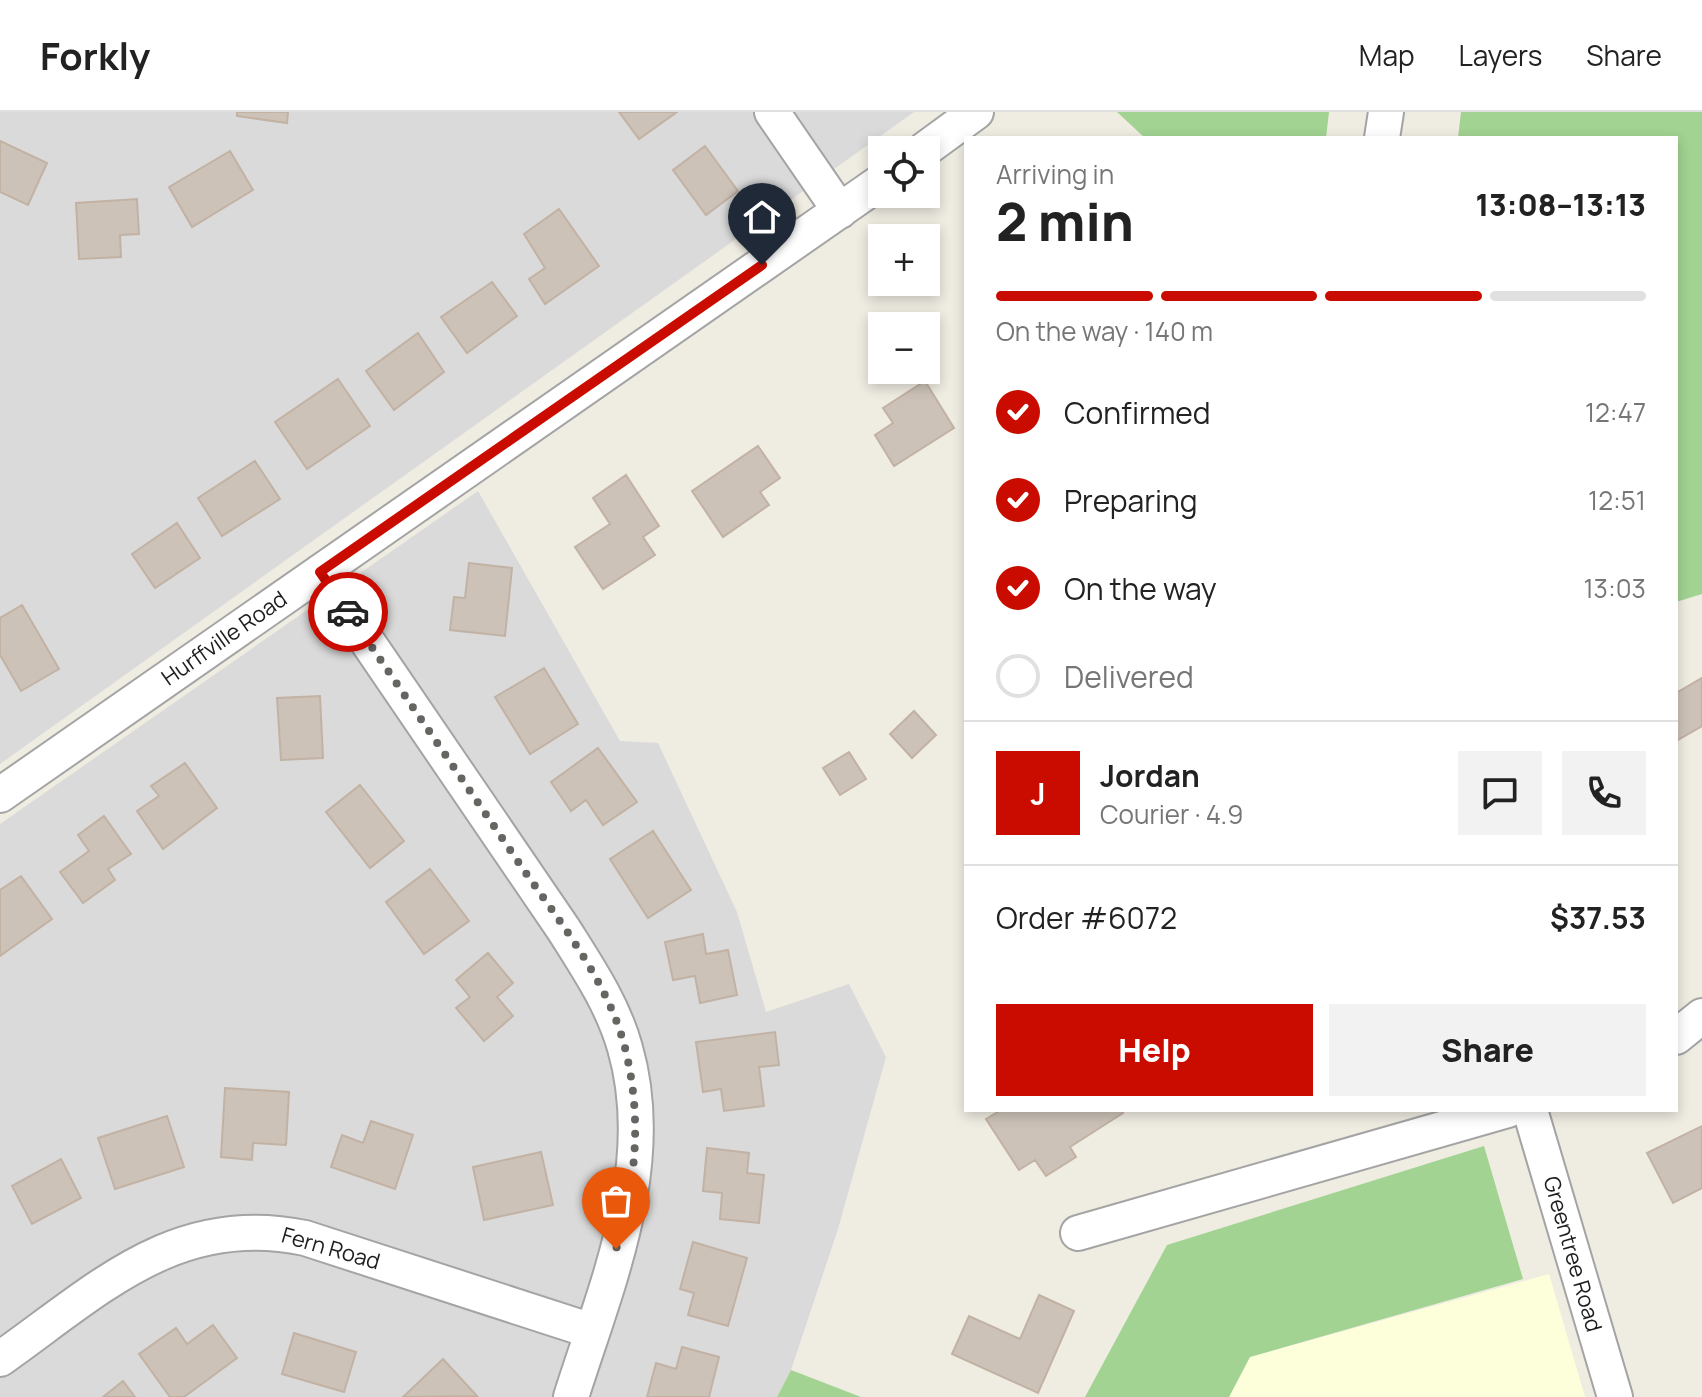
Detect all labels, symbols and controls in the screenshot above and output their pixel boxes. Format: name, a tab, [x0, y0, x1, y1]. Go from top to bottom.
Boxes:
text: Forkly	[40, 29, 150, 81]
text: Map	[1359, 36, 1415, 74]
text: Layers	[1459, 36, 1542, 74]
text: Share	[1586, 36, 1662, 74]
map controls	[868, 136, 940, 384]
button: locate	[868, 136, 940, 208]
text: Arriving in	[996, 156, 1114, 192]
pin	[728, 183, 796, 265]
text: 13:08–13:13	[1475, 184, 1646, 225]
text: 2 min	[996, 186, 1134, 257]
icon: home	[740, 195, 784, 239]
button: +	[868, 224, 940, 296]
button: −	[868, 312, 940, 384]
text: On the way · 140 m	[996, 313, 1213, 349]
icon: check	[996, 390, 1040, 434]
text: Confirmed	[1064, 392, 1211, 433]
text: 12:47	[1585, 394, 1646, 430]
icon: check	[996, 478, 1040, 522]
text: Preparing	[1064, 480, 1198, 521]
text: 12:51	[1588, 482, 1646, 518]
icon: check	[996, 566, 1040, 610]
text: On the way	[1064, 568, 1217, 609]
text: 13:03	[1583, 570, 1646, 606]
courier	[308, 572, 388, 652]
street label: Hurffville Road	[155, 584, 293, 692]
icon: car	[326, 590, 370, 634]
text: Delivered	[1064, 656, 1194, 697]
button: chat	[1458, 751, 1542, 835]
button: phone	[1562, 751, 1646, 835]
text: Jordan	[1100, 755, 1200, 796]
text: J	[1030, 773, 1046, 814]
text: Courier · 4.9	[1100, 796, 1243, 832]
text: Order #6072	[996, 897, 1177, 938]
text: $37.53	[1550, 897, 1646, 938]
button: Help	[996, 1004, 1313, 1096]
button: Share	[1329, 1004, 1646, 1096]
pin	[582, 1167, 650, 1249]
street label: Greentree Road	[1536, 1173, 1610, 1335]
icon: bag	[594, 1179, 638, 1223]
street label: Fern Road	[278, 1220, 384, 1276]

